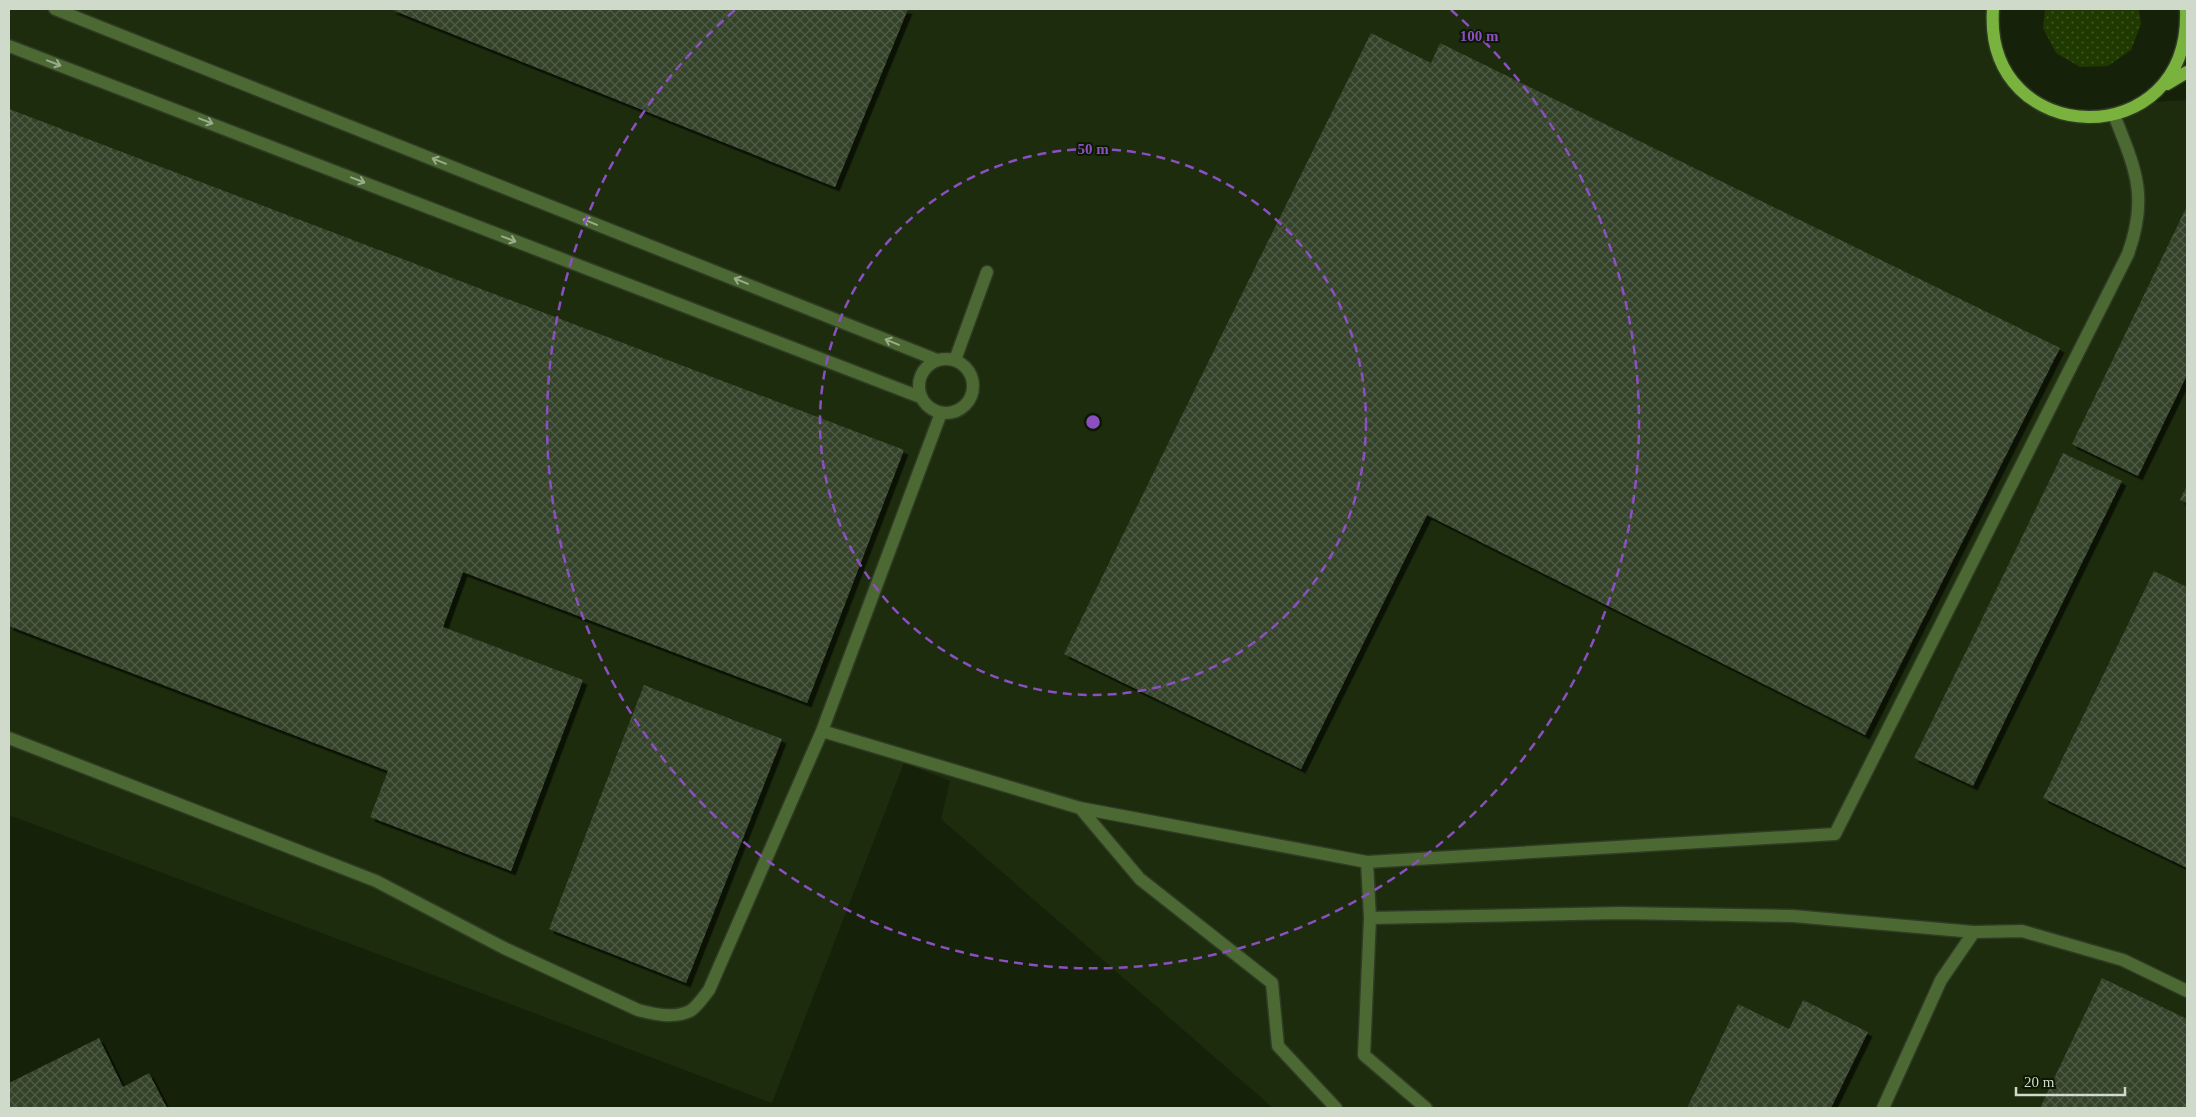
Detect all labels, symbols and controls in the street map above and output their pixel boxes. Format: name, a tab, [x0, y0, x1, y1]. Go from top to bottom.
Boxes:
text: 100 m	[1460, 28, 1499, 44]
one-way arrow	[46, 59, 61, 68]
one-way arrow	[198, 117, 213, 126]
text: 50 m	[1077, 141, 1109, 157]
one-way arrow	[432, 156, 447, 166]
one-way arrow	[350, 176, 365, 185]
one-way arrow	[583, 216, 598, 226]
one-way arrow	[501, 234, 516, 244]
one-way arrow	[734, 276, 749, 286]
one-way arrow	[885, 337, 900, 346]
centre of rings	[1084, 413, 1102, 431]
scale bar	[2016, 1064, 2125, 1096]
text: 20 m	[2024, 1074, 2055, 1090]

